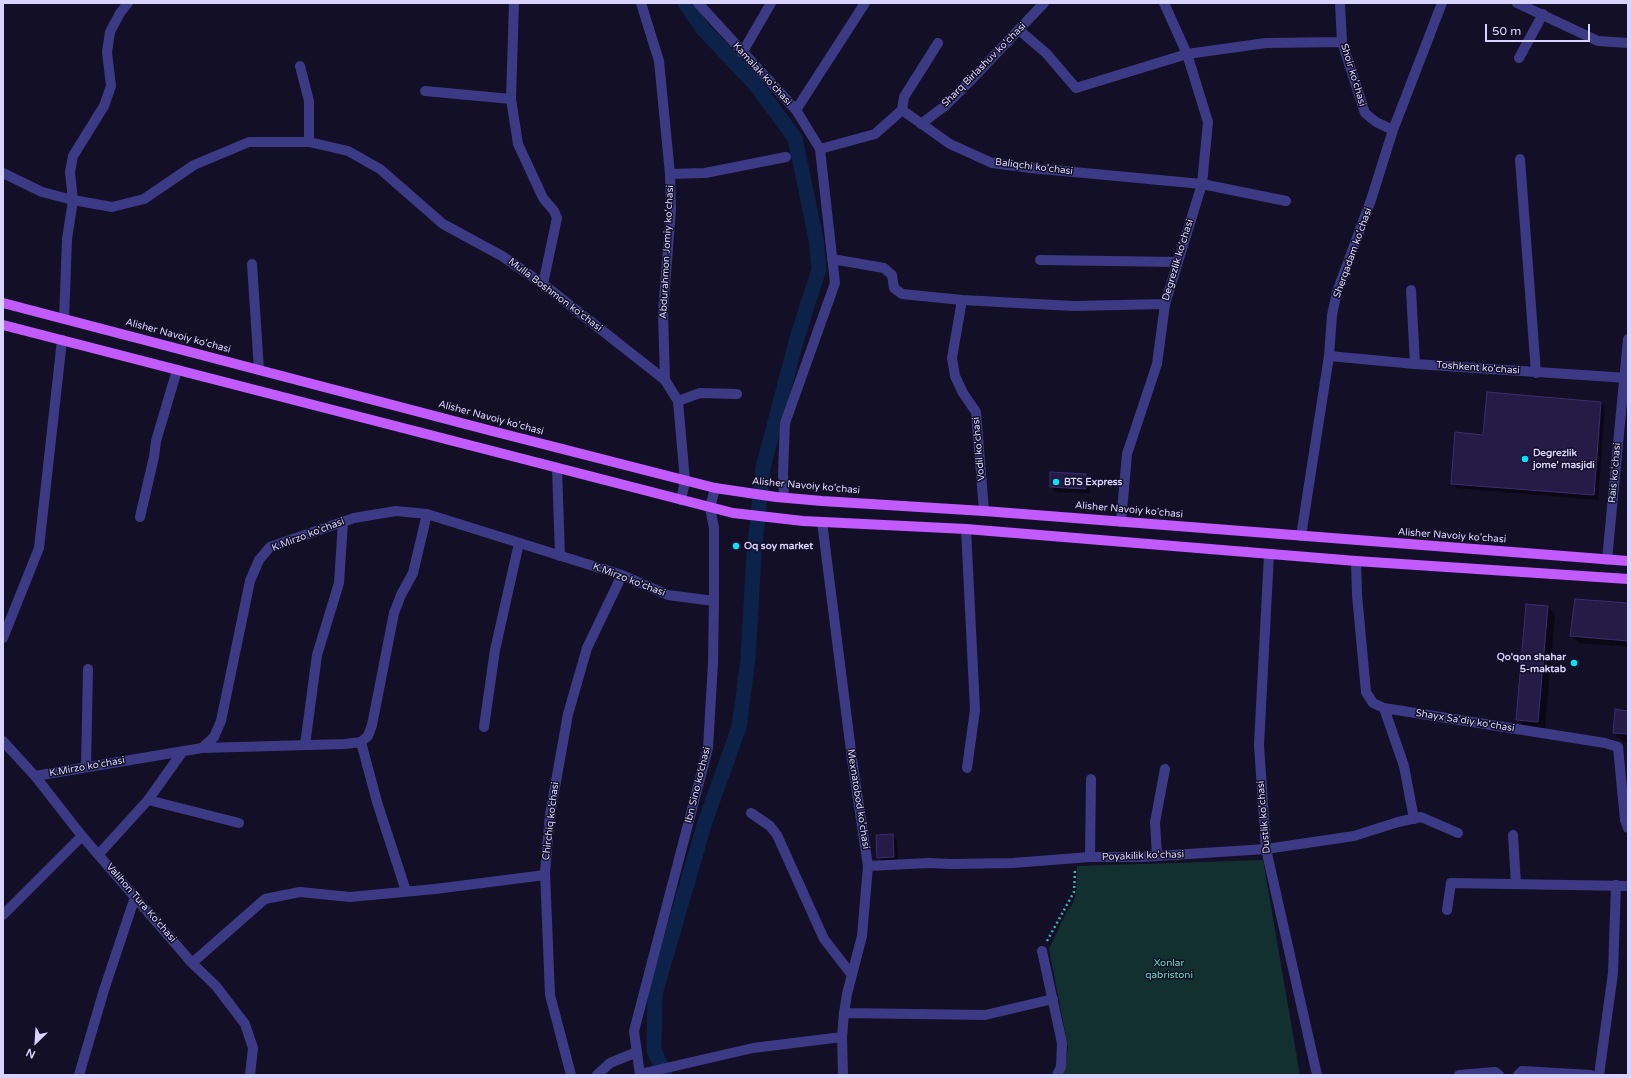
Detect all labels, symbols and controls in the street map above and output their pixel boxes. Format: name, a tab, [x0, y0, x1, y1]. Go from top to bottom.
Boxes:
scale bar	[1487, 16, 1592, 42]
street label: Sharq Birlashuv ko'chasi	[939, 20, 1029, 110]
text: 50 m	[1492, 24, 1521, 38]
street label: Kamalak ko'chasi	[730, 40, 794, 108]
street label: Shoir ko'chasi	[1338, 42, 1368, 108]
street label: Baliqchi ko'chasi	[994, 156, 1074, 178]
street label: Abdurahmon Jomiy ko'chasi	[658, 185, 676, 319]
street label: Sherqadam ko'chasi	[1331, 206, 1375, 300]
street label: Degrezlik ko'chasi	[1160, 218, 1196, 302]
street label: Mulla Boshmon ko'chasi	[506, 256, 604, 334]
street label: Alisher Navoiy ko'chasi	[124, 316, 232, 356]
street label: Toshkent ko'chasi	[1436, 359, 1520, 377]
street label: Alisher Navoiy ko'chasi	[437, 398, 545, 438]
street label: Vodil ko'chasi	[970, 416, 988, 482]
street label: Rais ko'chasi	[1606, 442, 1624, 504]
place label: Degrezlik jome' masjidi	[1533, 447, 1595, 470]
marker: Degrezlik jome' masjidi	[1520, 454, 1530, 464]
street label: Alisher Navoiy ko'chasi	[751, 475, 861, 497]
place label: BTS Express	[1064, 476, 1122, 488]
marker: BTS Express	[1051, 477, 1061, 487]
street label: Alisher Navoiy ko'chasi	[1074, 499, 1184, 521]
street label: K.Mirzo ko'chasi	[270, 516, 346, 554]
street label: Alisher Navoiy ko'chasi	[1397, 526, 1507, 546]
place label: Oq soy market	[744, 540, 813, 552]
marker: Oq soy market	[731, 541, 741, 551]
street label: K.Mirzo ko'chasi	[591, 561, 667, 599]
place label: Qo'qon shahar 5-maktab	[1497, 651, 1566, 674]
marker: Qo'qon shahar 5-maktab	[1569, 658, 1579, 668]
street label: Shayx Sa'diy ko'chasi	[1415, 707, 1515, 735]
street label: Ibn Sino ko‘chasi	[683, 746, 713, 824]
street label: Mexnatobod ko'chasi	[844, 748, 872, 850]
street label: K.Mirzo ko'chasi	[48, 754, 126, 780]
street label: Dustlik ko'chasi	[1255, 780, 1273, 854]
street label: Chirchiq ko’chasi	[540, 781, 562, 861]
street label: Poyakilik ko'chasi	[1102, 849, 1184, 863]
street label: Valihon Tura Ko'chasi	[103, 861, 179, 945]
park label: Xonlar qabristoni	[1145, 957, 1193, 980]
north arrow	[16, 1022, 56, 1062]
text: N	[24, 1046, 37, 1061]

